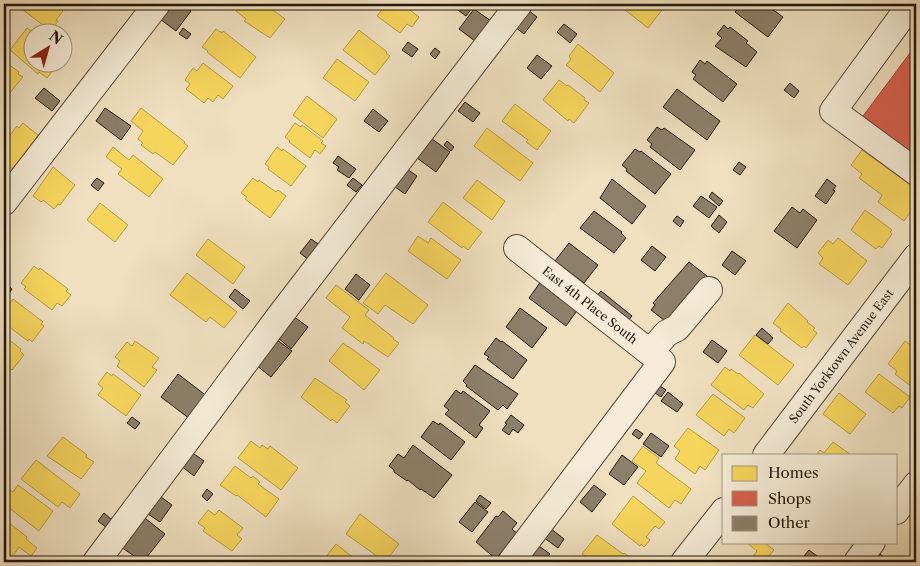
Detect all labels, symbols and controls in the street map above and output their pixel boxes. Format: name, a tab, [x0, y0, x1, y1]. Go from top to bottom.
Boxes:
north arrow	[22, 22, 72, 72]
text: N	[46, 27, 66, 48]
street label: East 4th Place South	[539, 263, 641, 347]
street label: South Yorktown Avenue East	[786, 285, 897, 426]
legend	[722, 454, 898, 544]
text: Homes	[768, 463, 819, 482]
text: Shops	[768, 489, 811, 508]
text: Other	[768, 513, 811, 532]

